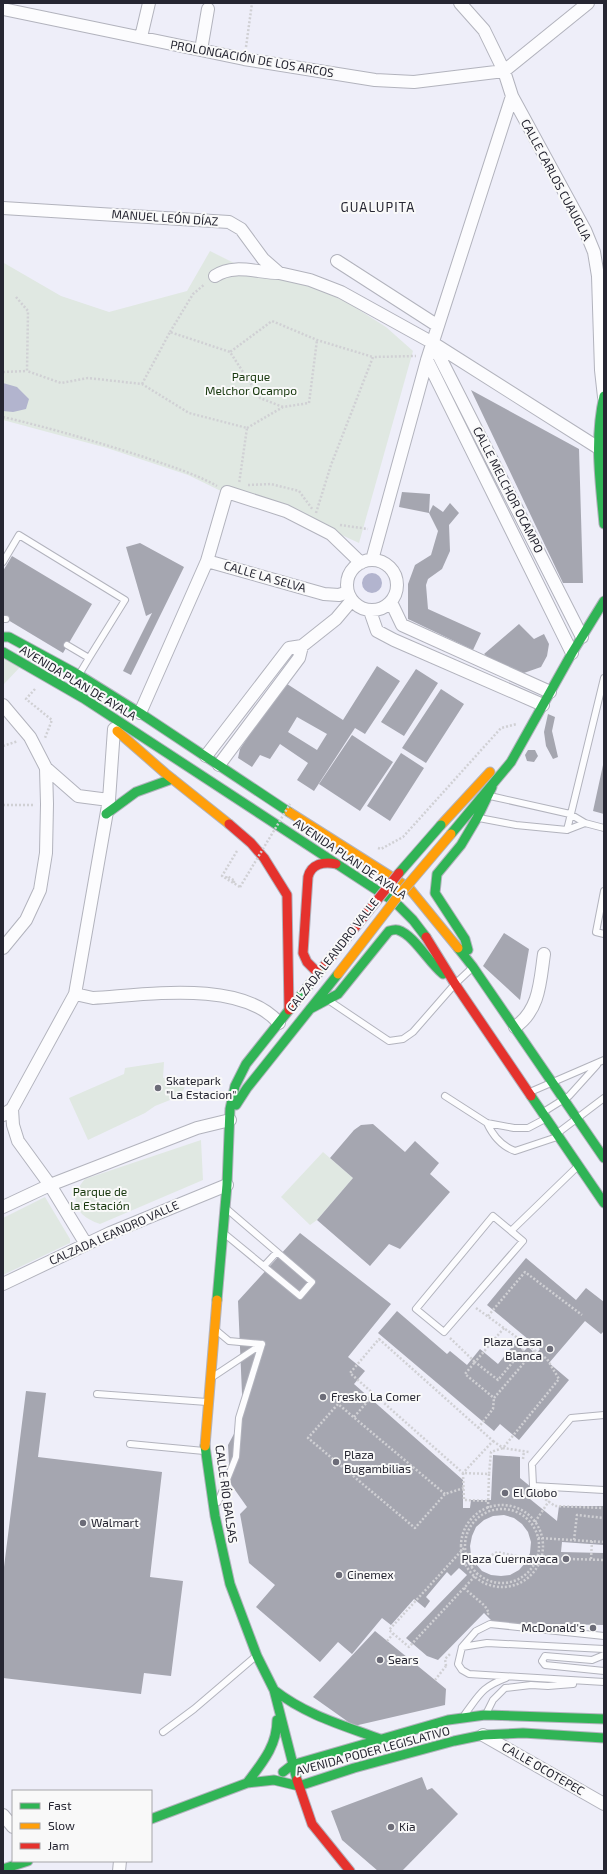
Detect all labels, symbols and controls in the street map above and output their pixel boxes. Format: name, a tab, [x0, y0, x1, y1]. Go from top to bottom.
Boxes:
street label: PROLONGACIÓN DE LOS ARCOS	[169, 37, 335, 79]
street label: CALLE CARLOS CUAUGLIA	[519, 116, 595, 243]
district label: GUALUPITA	[341, 199, 415, 215]
street label: MANUEL LEÓN DÍAZ	[111, 206, 219, 228]
park label: Parque Melchor Ocampo	[205, 369, 297, 397]
street label: CALLE MELCHOR OCAMPO	[471, 424, 547, 555]
street label: CALLE LA SELVA	[222, 558, 309, 595]
street label: AVENIDA PLAN DE AYALA	[18, 642, 140, 723]
street label: AVENIDA PLAN DE AYALA	[291, 815, 410, 902]
street label: CALZADA LEANDRO VALLE	[283, 894, 381, 1014]
place label: Skatepark "La Estacion"	[166, 1073, 236, 1101]
marker: Skatepark "La Estacion"	[153, 1083, 163, 1093]
park label: Parque de la Estación	[70, 1184, 130, 1212]
street label: CALZADA LEANDRO VALLE	[47, 1197, 181, 1267]
place label: Plaza Casa Blanca	[483, 1334, 542, 1362]
marker: Plaza Casa Blanca	[545, 1344, 555, 1354]
place label: Fresko La Comer	[331, 1389, 421, 1403]
marker: Fresko La Comer	[318, 1392, 328, 1402]
street label: CALLE RÍO BALSAS	[213, 1444, 241, 1544]
place label: Plaza Bugambilias	[344, 1447, 411, 1475]
marker: Plaza Bugambilias	[331, 1457, 341, 1467]
place label: El Globo	[513, 1485, 557, 1499]
marker: El Globo	[500, 1488, 510, 1498]
place label: Walmart	[91, 1515, 139, 1529]
marker: Walmart	[78, 1518, 88, 1528]
place label: Plaza Cuernavaca	[462, 1551, 558, 1565]
marker: Plaza Cuernavaca	[561, 1554, 571, 1564]
place label: Cinemex	[347, 1567, 394, 1581]
marker: Cinemex	[334, 1570, 344, 1580]
place label: McDonald's	[521, 1620, 585, 1634]
marker: McDonald's	[588, 1623, 598, 1633]
place label: Sears	[388, 1652, 419, 1666]
marker: Sears	[375, 1655, 385, 1665]
street label: AVENIDA PODER LEGISLATIVO	[294, 1723, 451, 1777]
street label: CALLE OCOTEPEC	[500, 1739, 587, 1797]
legend	[12, 1790, 152, 1862]
text: Fast	[48, 1798, 72, 1812]
text: Slow	[48, 1818, 75, 1832]
place label: Kia	[399, 1819, 416, 1833]
marker: Kia	[386, 1822, 396, 1832]
text: Jam	[48, 1838, 69, 1852]

